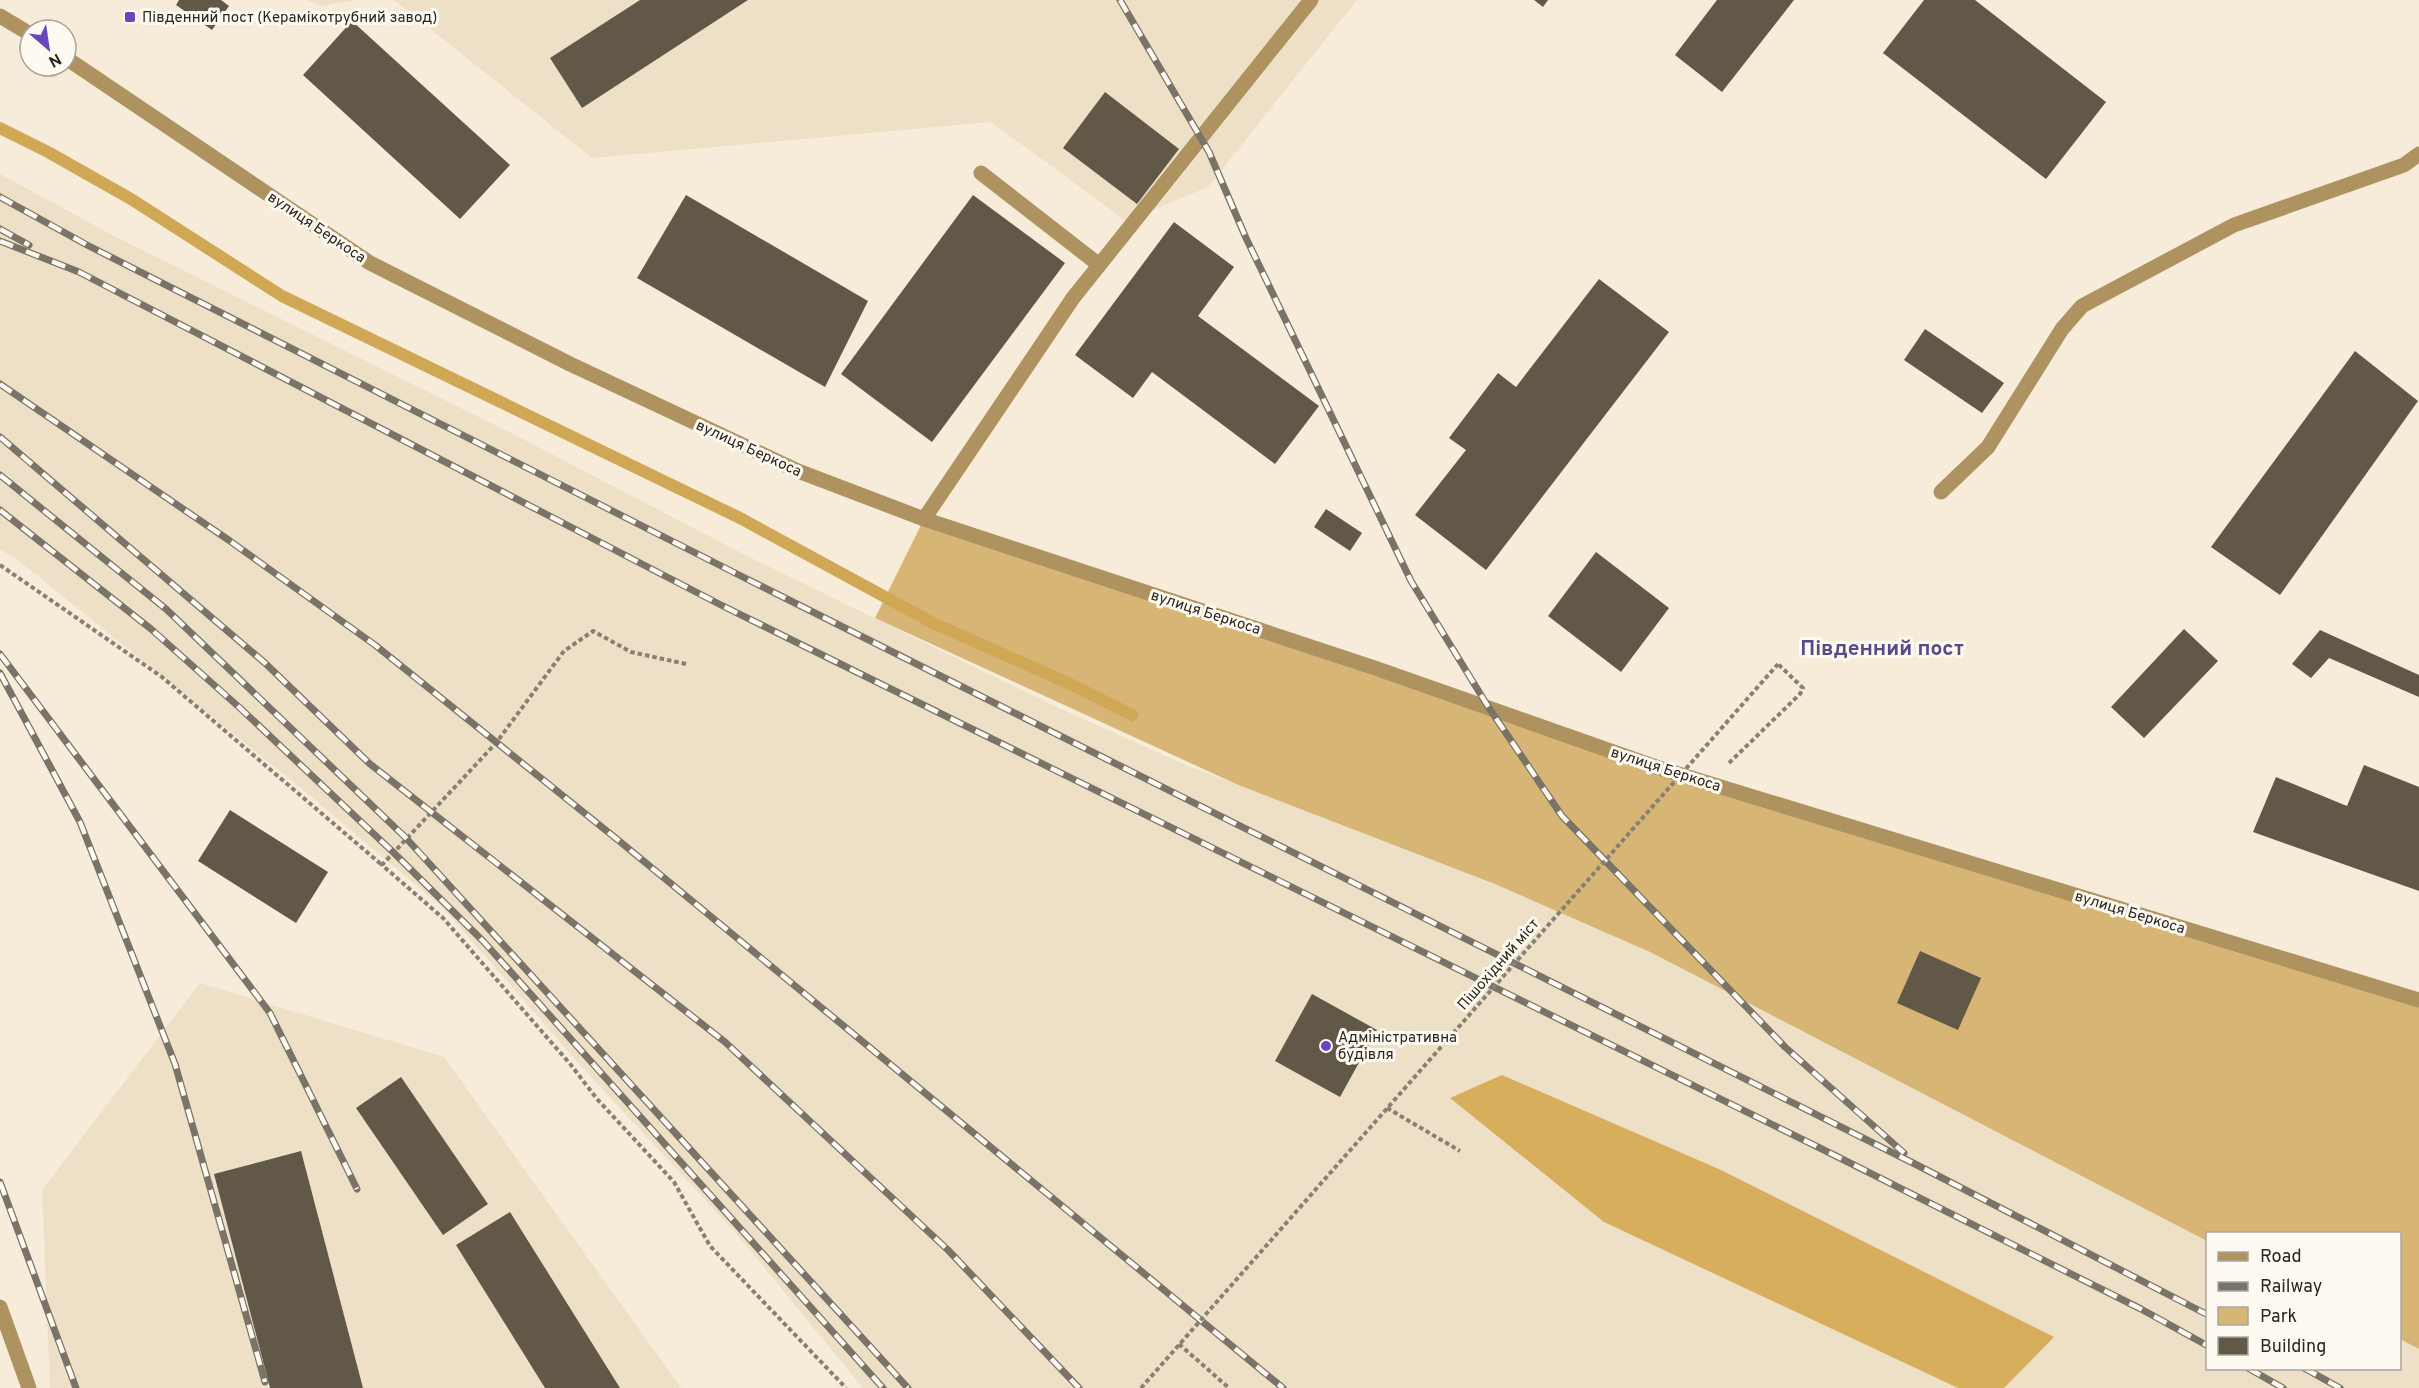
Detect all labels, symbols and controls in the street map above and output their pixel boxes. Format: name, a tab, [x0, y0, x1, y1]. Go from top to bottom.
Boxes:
place label: Південний пост (Керамікотрубний завод)	[142, 9, 437, 28]
marker: Південний пост (Керамікотрубний завод)	[123, 10, 137, 24]
north arrow	[18, 18, 78, 78]
text: N	[44, 48, 64, 71]
street label: вулиця Беркоса	[263, 188, 369, 268]
street label: вулиця Беркоса	[693, 417, 804, 482]
street label: вулиця Беркоса	[1148, 587, 1263, 640]
district label: Південний пост	[1800, 636, 1964, 663]
street label: вулиця Беркоса	[1608, 744, 1723, 797]
street label: вулиця Беркоса	[2072, 888, 2187, 939]
street label: Пішохідний міст	[1454, 915, 1544, 1015]
place label: Адміністративна будівля	[1338, 1029, 1457, 1065]
marker: Адміністративна будівля	[1319, 1039, 1333, 1053]
legend	[2206, 1232, 2401, 1370]
text: Road	[2260, 1246, 2302, 1269]
text: Railway	[2260, 1276, 2322, 1299]
text: Park	[2260, 1306, 2297, 1329]
text: Building	[2260, 1336, 2326, 1359]

